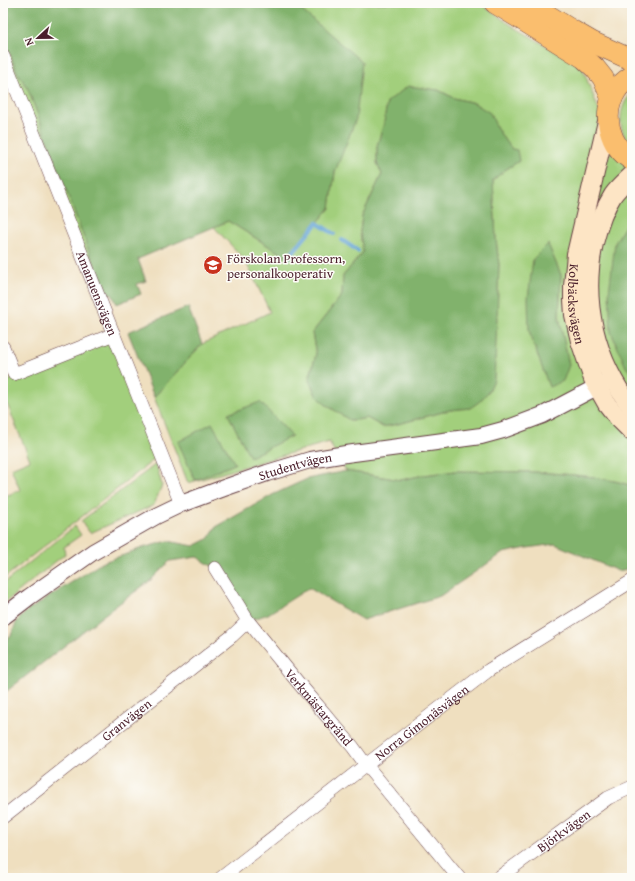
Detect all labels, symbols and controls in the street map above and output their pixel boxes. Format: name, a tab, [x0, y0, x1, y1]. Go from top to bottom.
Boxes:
north arrow	[18, 18, 58, 58]
text: N	[20, 35, 38, 48]
street label: Amanuensvägen	[72, 248, 123, 339]
place label: Förskolan Professorn, personalkooperativ	[227, 249, 345, 283]
school or university icon: Förskolan Professorn, personalkooperativ	[202, 254, 224, 276]
street label: Kolbäcksvägen	[563, 263, 590, 347]
street label: Studentvägen	[256, 447, 334, 485]
street label: Verkmästargränd	[281, 664, 357, 750]
street label: Norra Gimonäsvägen	[370, 679, 473, 765]
street label: Granvägen	[97, 694, 156, 745]
street label: Björkvägen	[533, 804, 595, 856]

